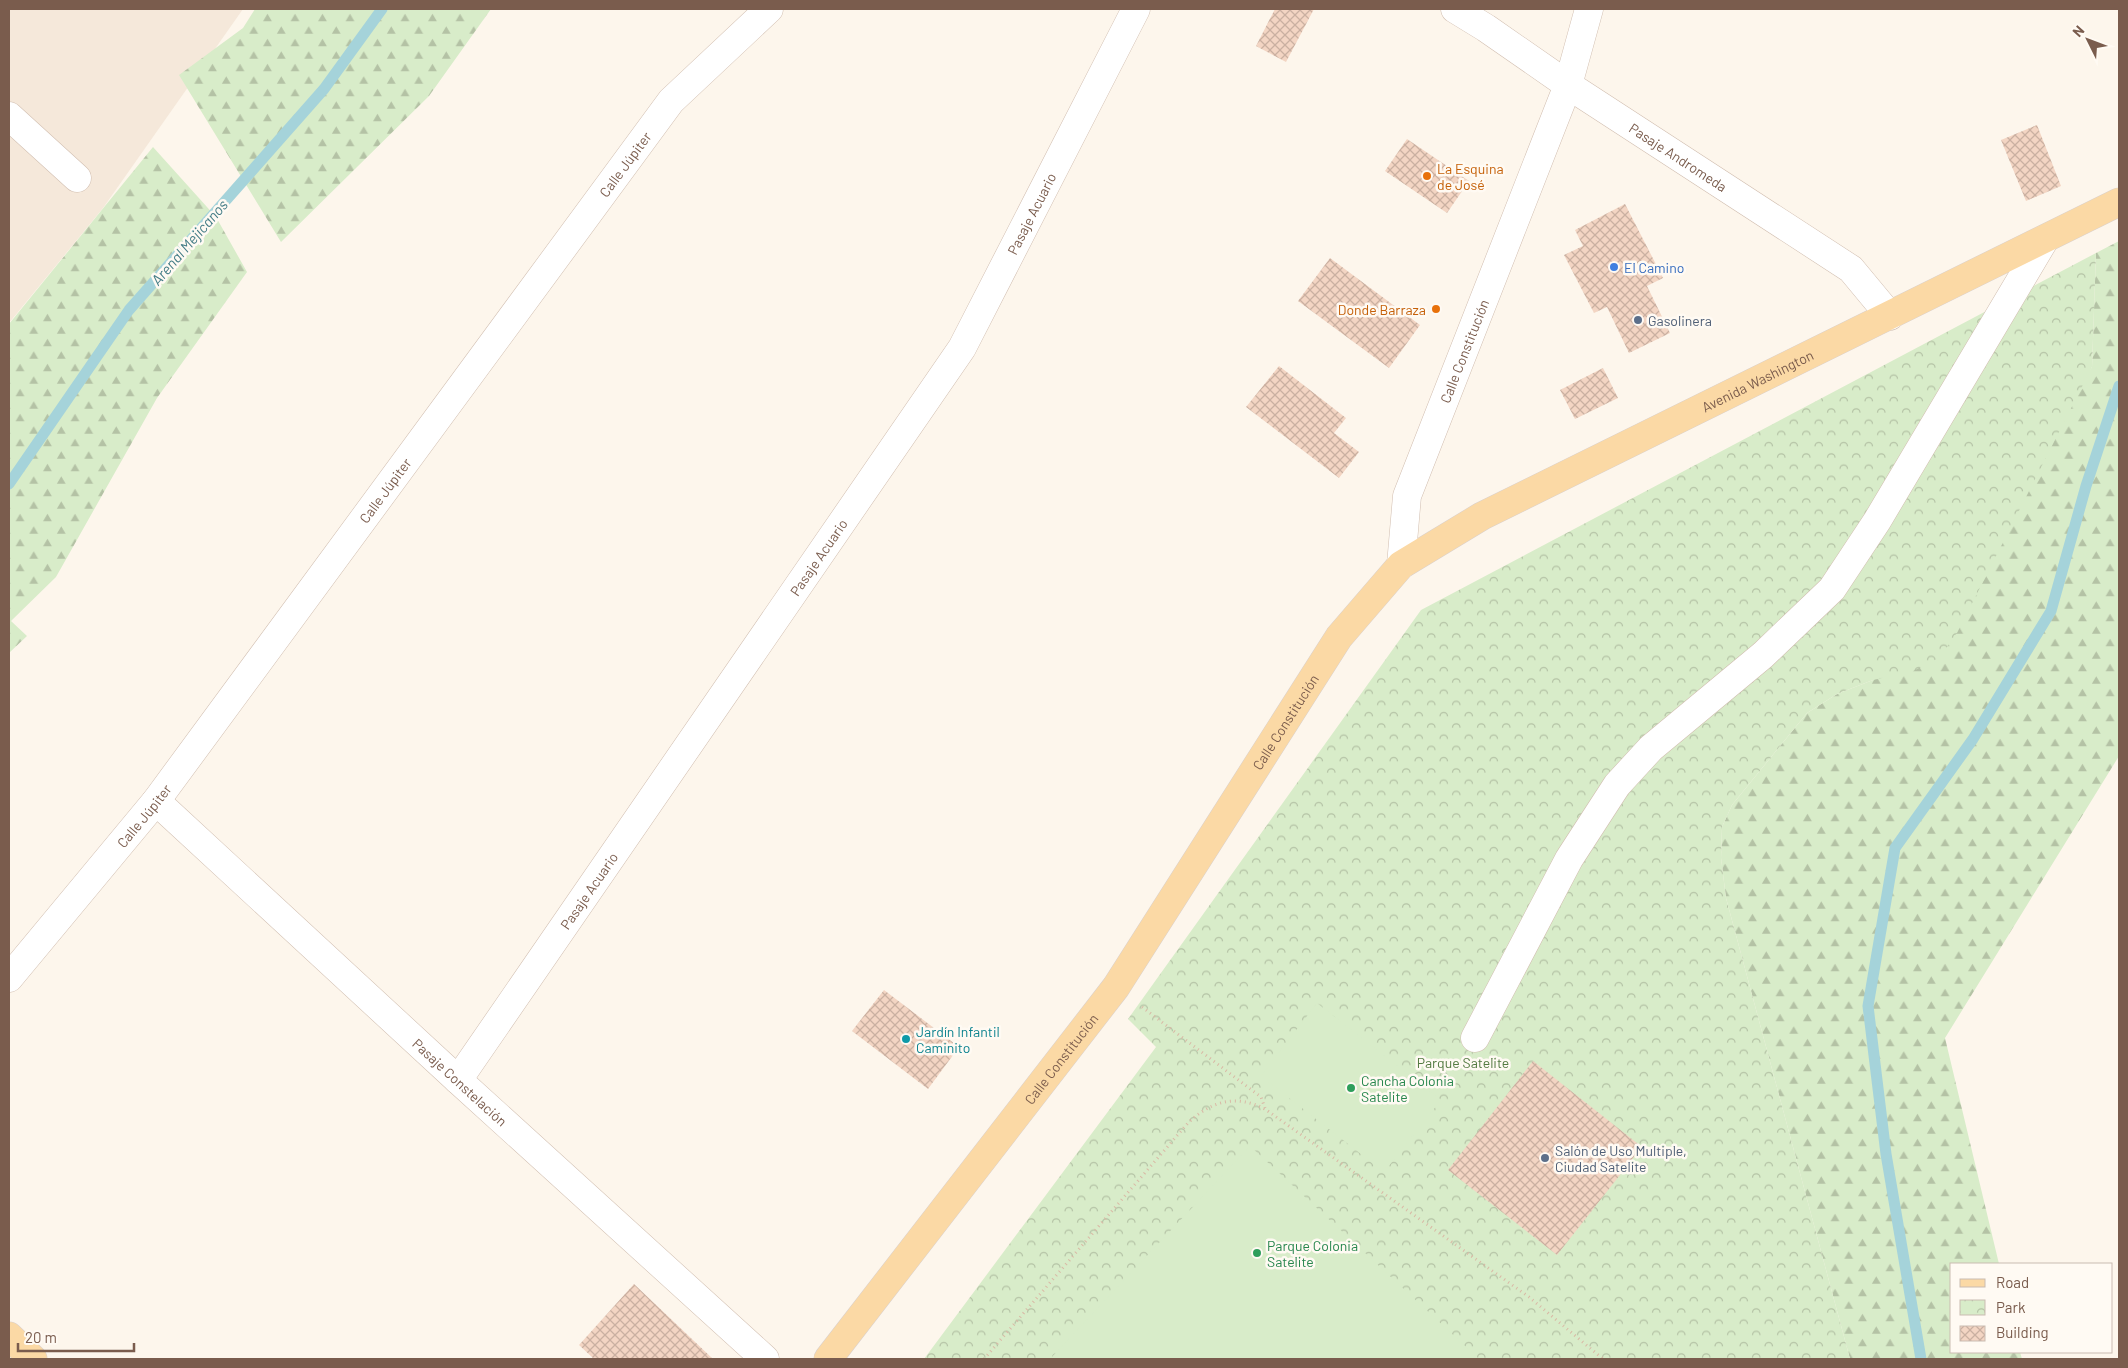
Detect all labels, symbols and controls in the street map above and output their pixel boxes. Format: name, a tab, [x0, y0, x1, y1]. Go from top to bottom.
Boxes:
north arrow	[2063, 15, 2113, 65]
text: N	[2069, 22, 2087, 40]
street label: Pasaje Andromeda	[1626, 119, 1731, 195]
street label: Calle Júpiter	[595, 128, 654, 200]
place label: La Esquina de José	[1437, 160, 1504, 193]
street label: Pasaje Acuario	[1003, 170, 1059, 257]
marker: La Esquina de José	[1421, 170, 1433, 182]
water label: Arenal Mejicanos	[147, 196, 231, 288]
place label: El Camino	[1624, 259, 1684, 276]
marker: El Camino	[1608, 261, 1620, 273]
street label: Calle Constitución	[1436, 297, 1492, 405]
place label: Donde Barraza	[1338, 301, 1426, 318]
marker: Donde Barraza	[1430, 303, 1442, 315]
place label: Gasolinera	[1648, 312, 1712, 329]
marker: Gasolinera	[1632, 314, 1644, 326]
street label: Avenida Washington	[1699, 346, 1816, 415]
street label: Calle Júpiter	[355, 454, 414, 526]
street label: Pasaje Acuario	[786, 515, 851, 599]
street label: Calle Constitución	[1248, 671, 1322, 773]
street label: Calle Júpiter	[113, 780, 174, 851]
street label: Pasaje Acuario	[556, 849, 621, 932]
street label: Calle Constitución	[1020, 1010, 1101, 1107]
place label: Jardín Infantil Caminito	[916, 1023, 1000, 1056]
marker: Jardín Infantil Caminito	[900, 1033, 912, 1045]
street label: Pasaje Constelación	[409, 1034, 511, 1129]
park label: Parque Satelite	[1417, 1054, 1509, 1071]
place label: Cancha Colonia Satelite	[1361, 1072, 1454, 1105]
marker: Cancha Colonia Satelite	[1345, 1082, 1357, 1094]
place label: Salón de Uso Multiple, Ciudad Satelite	[1555, 1142, 1687, 1175]
marker: Salón de Uso Multiple, Ciudad Satelite	[1539, 1152, 1551, 1164]
place label: Parque Colonia Satelite	[1267, 1237, 1358, 1270]
marker: Parque Colonia Satelite	[1251, 1247, 1263, 1259]
legend	[1950, 1263, 2113, 1353]
text: Road	[1996, 1273, 2029, 1291]
text: Park	[1996, 1298, 2026, 1316]
scale bar	[18, 1320, 134, 1352]
text: Building	[1996, 1323, 2049, 1341]
text: 20 m	[25, 1328, 57, 1346]

